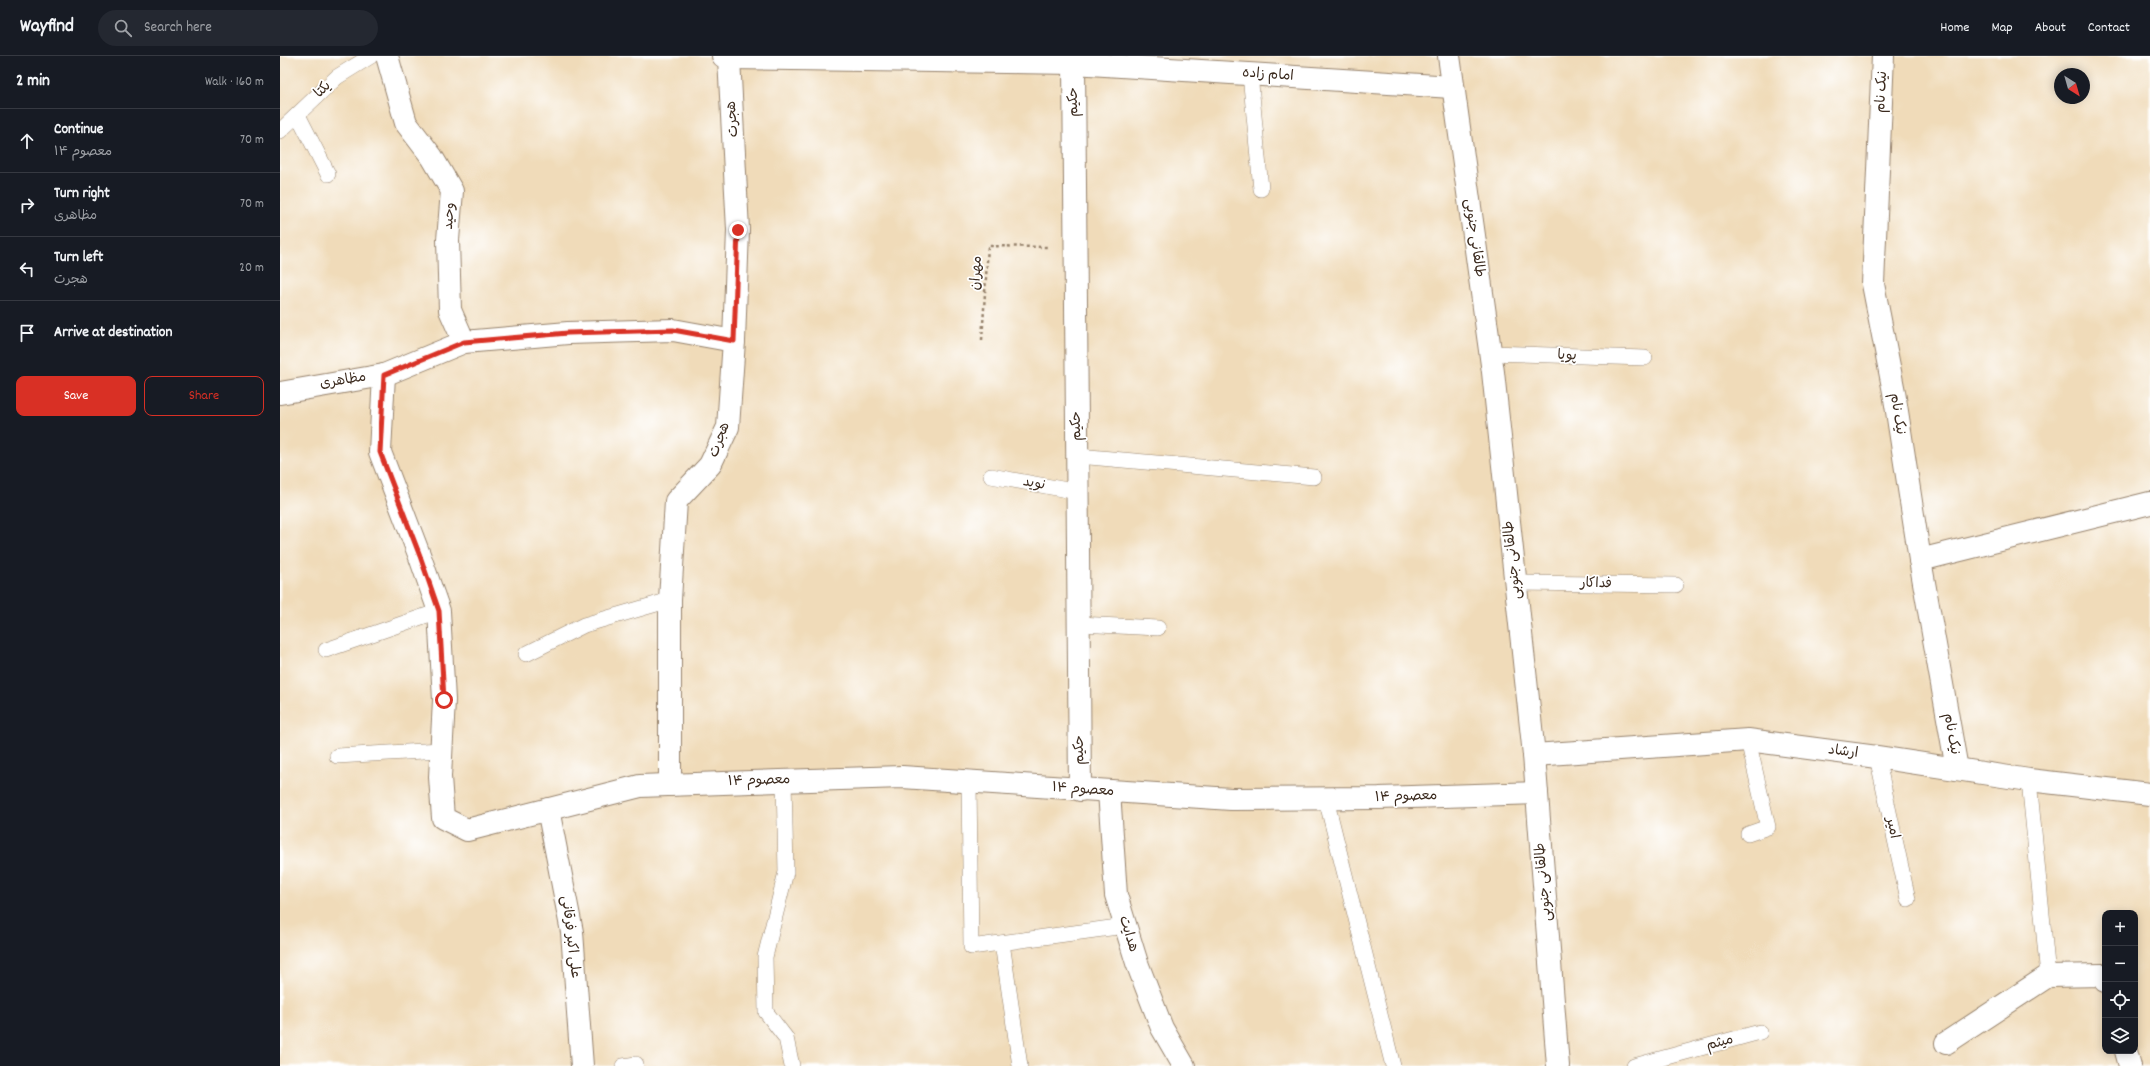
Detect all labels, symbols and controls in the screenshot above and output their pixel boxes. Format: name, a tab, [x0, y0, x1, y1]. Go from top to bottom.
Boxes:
search box	[98, 10, 378, 46]
text: Wayfind	[20, 14, 74, 41]
icon: search	[112, 17, 134, 39]
text: Search here	[144, 17, 212, 39]
text: Home	[1940, 18, 1969, 38]
text: Map	[1991, 18, 2013, 38]
text: About	[2035, 18, 2066, 38]
text: Contact	[2088, 18, 2130, 38]
street label: امام زاده	[1242, 63, 1294, 87]
north arrow	[2054, 68, 2090, 104]
text: 2 min	[16, 70, 50, 94]
street label: نیک نام	[1871, 71, 1893, 113]
text: Walk · 160 m	[205, 73, 264, 92]
street label: یکتا	[310, 77, 336, 103]
street label: حکیم	[1064, 87, 1084, 117]
street label: هجرت	[722, 100, 744, 138]
text: Continue	[54, 119, 103, 141]
icon: ahead	[16, 130, 38, 152]
text: 70 m	[240, 131, 264, 150]
text: ۱۴ معصوم	[54, 143, 112, 162]
text: Turn right	[54, 183, 110, 205]
icon: right	[16, 194, 38, 216]
text: 70 m	[240, 195, 264, 214]
street label: طالقانی جنوبی	[1459, 197, 1489, 279]
street label: وحید	[439, 202, 461, 230]
text: مظاهری	[54, 207, 97, 226]
route end	[729, 221, 747, 239]
text: Turn left	[54, 247, 103, 269]
street label: مهران	[966, 255, 988, 291]
icon: left	[16, 258, 38, 280]
text: 20 m	[239, 259, 264, 278]
text: هجرت	[54, 271, 88, 290]
icon: arrive	[16, 322, 38, 344]
text: Arrive at destination	[54, 322, 172, 344]
street label: پویا	[1557, 346, 1577, 366]
street label: مظاهری	[318, 367, 368, 395]
button: Save	[16, 376, 136, 416]
button: Share	[144, 376, 264, 416]
street label: نیک نام	[1884, 392, 1910, 436]
street label: حکیم	[1067, 411, 1087, 441]
street label: هجرت	[704, 420, 736, 460]
street label: نوید	[1021, 472, 1047, 496]
street label: طالقانی جنوبی	[1499, 520, 1527, 600]
street label: فداکار	[1579, 574, 1612, 594]
route start	[435, 691, 453, 709]
street label: نیک نام	[1938, 712, 1964, 756]
street label: حکیم	[1070, 735, 1090, 765]
street label: ارشاد	[1827, 740, 1859, 764]
street label: ۱۴ معصوم	[727, 770, 791, 792]
street label: ۱۴ معصوم	[1051, 778, 1115, 802]
street label: ۱۴ معصوم	[1374, 786, 1438, 808]
street label: امیر	[1880, 814, 1904, 841]
street label: طالقانی جنوبی	[1531, 842, 1557, 922]
street label: علی اکبر فرقانی	[555, 895, 585, 979]
map controls	[2102, 910, 2138, 1054]
button: +	[2102, 910, 2138, 946]
street label: هدایت	[1113, 913, 1143, 955]
button: −	[2102, 946, 2138, 982]
button: locate	[2102, 982, 2138, 1018]
button: layers	[2102, 1018, 2138, 1054]
street label: میثم	[1704, 1030, 1736, 1056]

